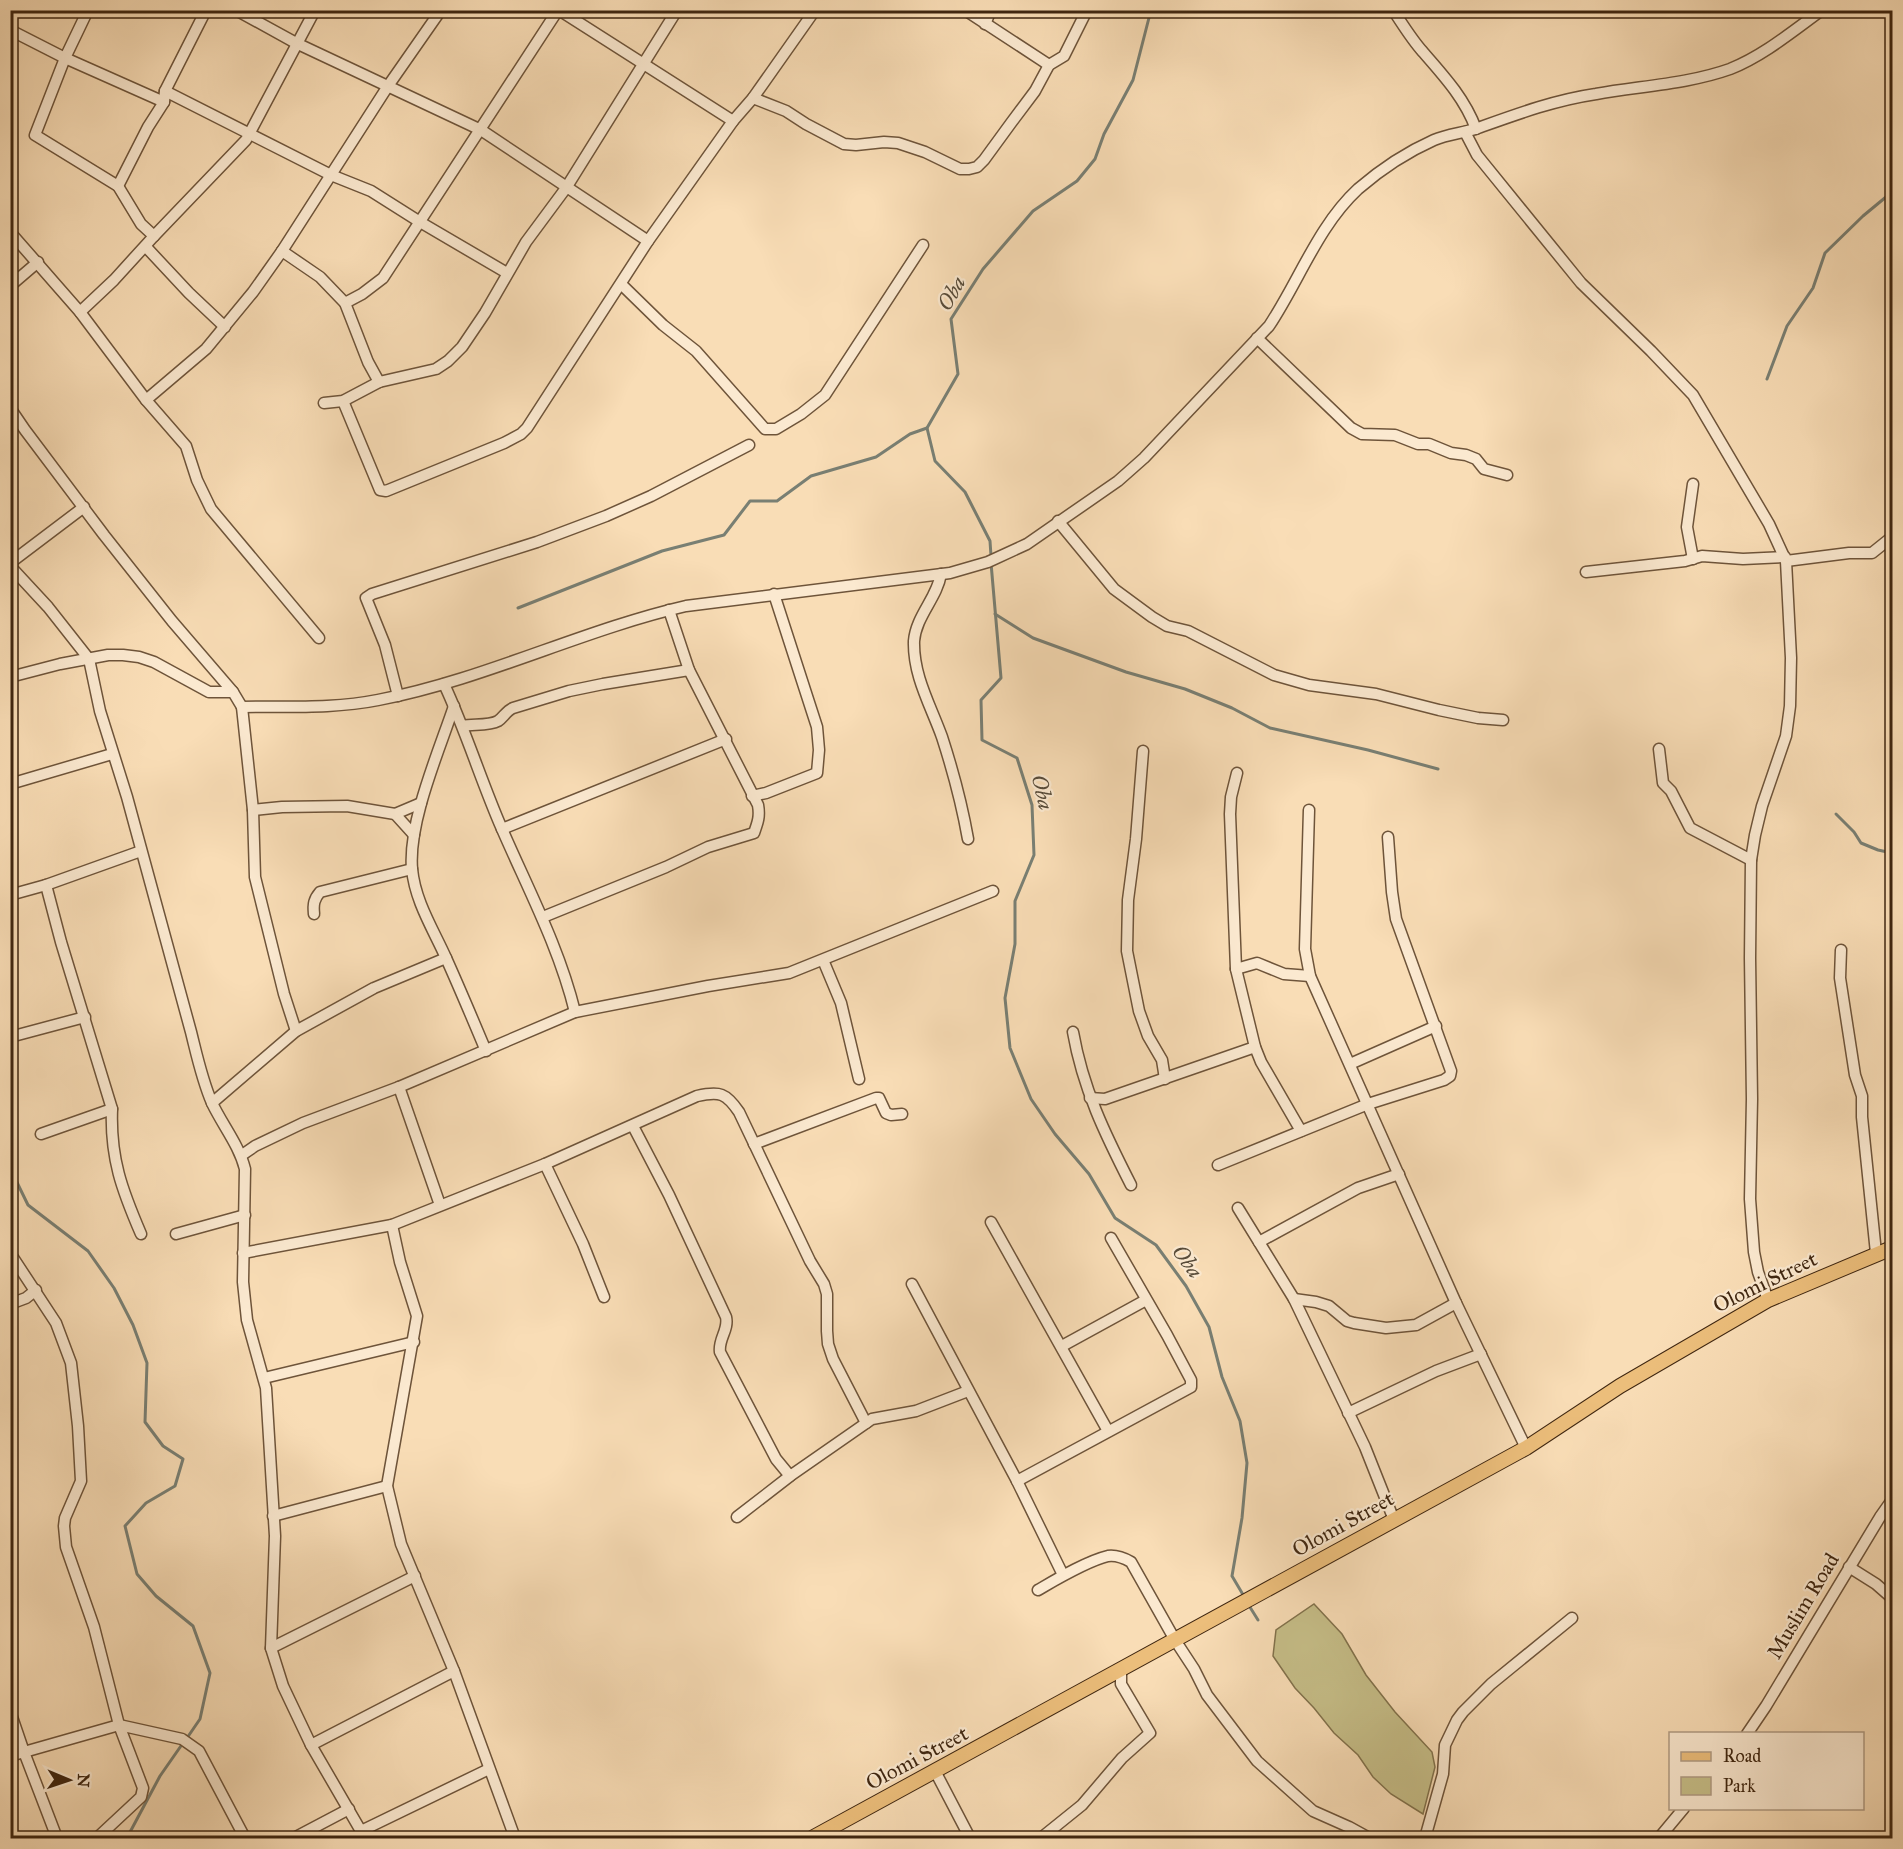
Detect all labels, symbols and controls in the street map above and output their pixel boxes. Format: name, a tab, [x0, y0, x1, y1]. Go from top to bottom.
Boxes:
water label: Oba	[931, 271, 971, 315]
water label: Oba	[1026, 772, 1060, 812]
water label: Oba	[1167, 1239, 1209, 1283]
street label: Olomi Street	[1709, 1245, 1822, 1318]
street label: Olomi Street	[1288, 1485, 1399, 1563]
street label: Muslim Road	[1761, 1548, 1845, 1664]
street label: Olomi Street	[861, 1720, 973, 1796]
legend	[1669, 1732, 1864, 1810]
text: Road	[1723, 1745, 1761, 1767]
north arrow	[39, 1750, 99, 1810]
text: N	[74, 1773, 93, 1788]
text: Park	[1723, 1775, 1756, 1797]

